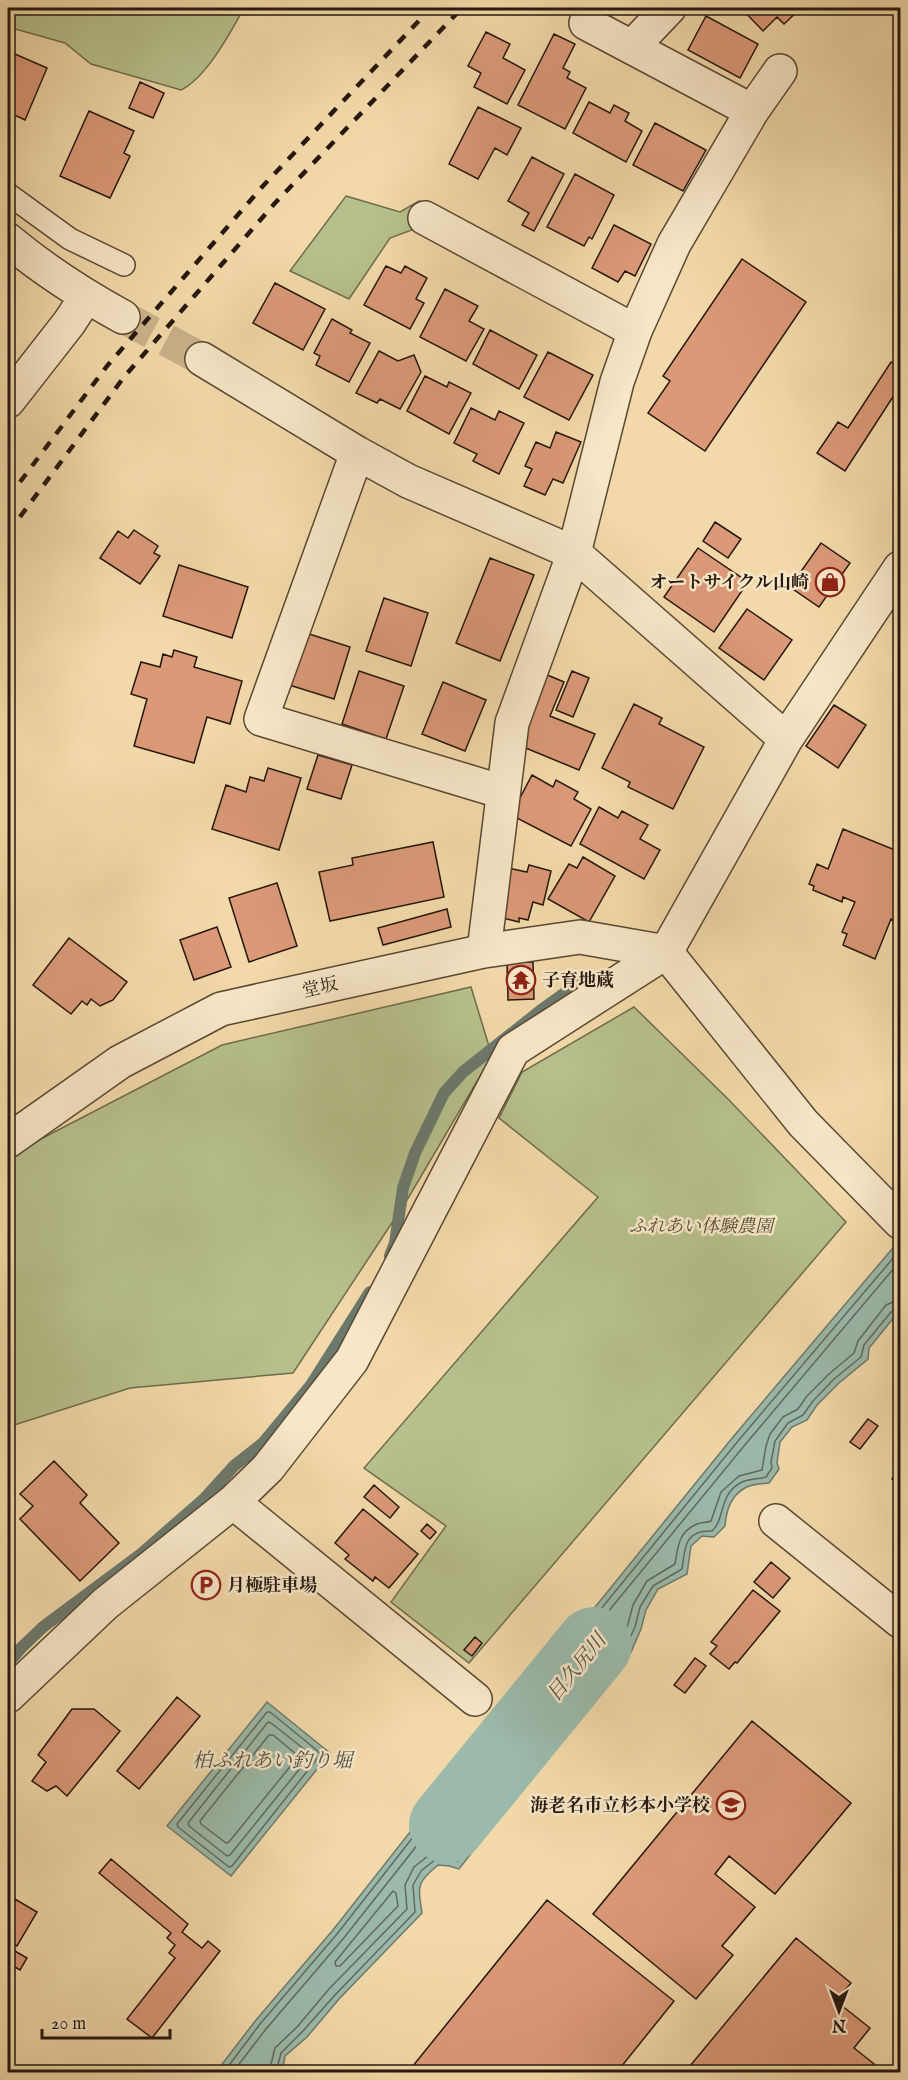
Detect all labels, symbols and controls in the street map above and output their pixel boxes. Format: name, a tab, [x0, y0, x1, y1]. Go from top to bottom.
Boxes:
shop icon: オートサイクル山崎	[814, 566, 846, 598]
place label: オートサイクル山崎	[649, 572, 809, 595]
temple icon: 子育地蔵	[505, 964, 537, 996]
place label: 子育地蔵	[542, 970, 614, 993]
street label: 堂坂	[300, 973, 340, 1004]
park label: ふれあい体験農園	[629, 1216, 776, 1239]
parking icon: 月極駐車場	[190, 1569, 222, 1601]
place label: 月極駐車場	[227, 1575, 317, 1598]
water label: 目久尻川	[542, 1627, 613, 1707]
water label: 柏ふれあい釣り堀	[192, 1749, 355, 1774]
school or university icon: 海老名市立杉本小学校	[715, 1789, 747, 1821]
place label: 海老名市立杉本小学校	[530, 1795, 710, 1818]
north arrow	[809, 1981, 869, 2041]
scale bar	[42, 2002, 170, 2040]
text: 20 m	[51, 2013, 86, 2036]
text: N	[832, 2014, 847, 2034]

